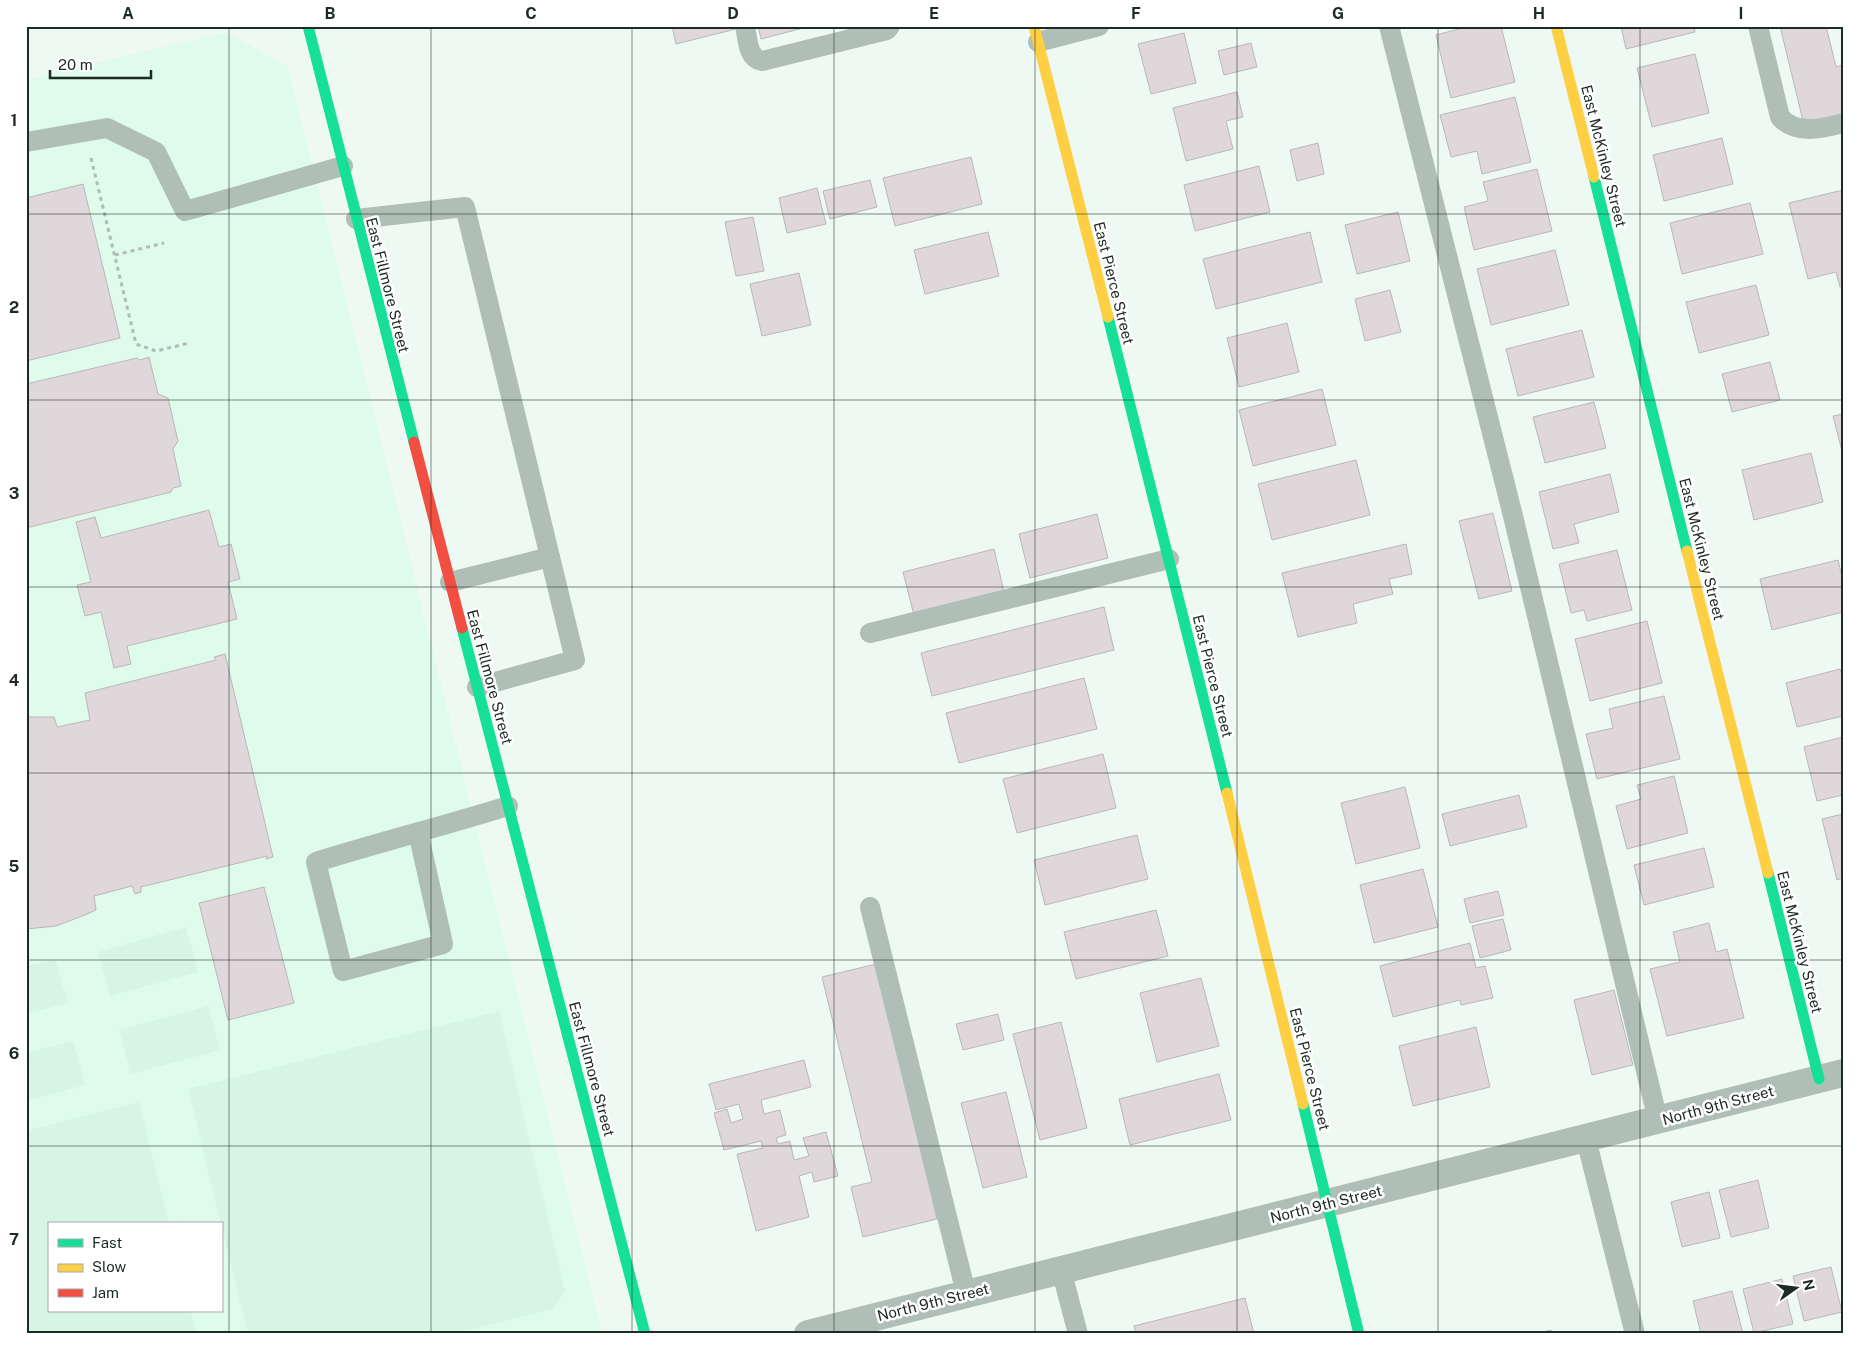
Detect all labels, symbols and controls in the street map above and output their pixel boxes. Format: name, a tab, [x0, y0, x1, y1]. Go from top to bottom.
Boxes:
text: A	[122, 4, 134, 23]
text: B	[325, 4, 336, 23]
text: C	[525, 4, 537, 23]
text: D	[727, 4, 739, 23]
text: E	[929, 4, 939, 23]
text: F	[1131, 4, 1141, 23]
text: G	[1332, 4, 1344, 23]
text: H	[1533, 4, 1545, 23]
text: I	[1739, 4, 1743, 23]
scale bar	[50, 48, 151, 80]
text: 20 m	[58, 56, 93, 73]
street label: East McKinley Street	[1578, 83, 1630, 229]
text: 1	[11, 111, 17, 130]
street label: East Fillmore Street	[363, 216, 413, 355]
street label: East Pierce Street	[1091, 220, 1138, 346]
text: 2	[9, 298, 19, 317]
street label: East McKinley Street	[1676, 476, 1728, 622]
text: 3	[9, 484, 19, 503]
street label: East Fillmore Street	[464, 608, 516, 746]
street label: East Pierce Street	[1190, 613, 1237, 739]
text: 4	[9, 671, 20, 690]
text: 5	[9, 857, 20, 876]
street label: East McKinley Street	[1774, 869, 1826, 1015]
street label: East Fillmore Street	[566, 1000, 618, 1138]
street label: East Pierce Street	[1287, 1006, 1334, 1132]
text: 6	[9, 1044, 19, 1063]
street label: North 9th Street	[1660, 1082, 1776, 1128]
street label: North 9th Street	[1268, 1182, 1384, 1226]
legend	[48, 1222, 222, 1312]
text: 7	[9, 1230, 19, 1249]
text: Fast	[92, 1234, 122, 1251]
text: Slow	[92, 1258, 127, 1275]
north arrow	[1772, 1262, 1822, 1312]
text: N	[1800, 1278, 1818, 1292]
street label: North 9th Street	[875, 1280, 991, 1324]
text: Jam	[92, 1284, 119, 1301]

